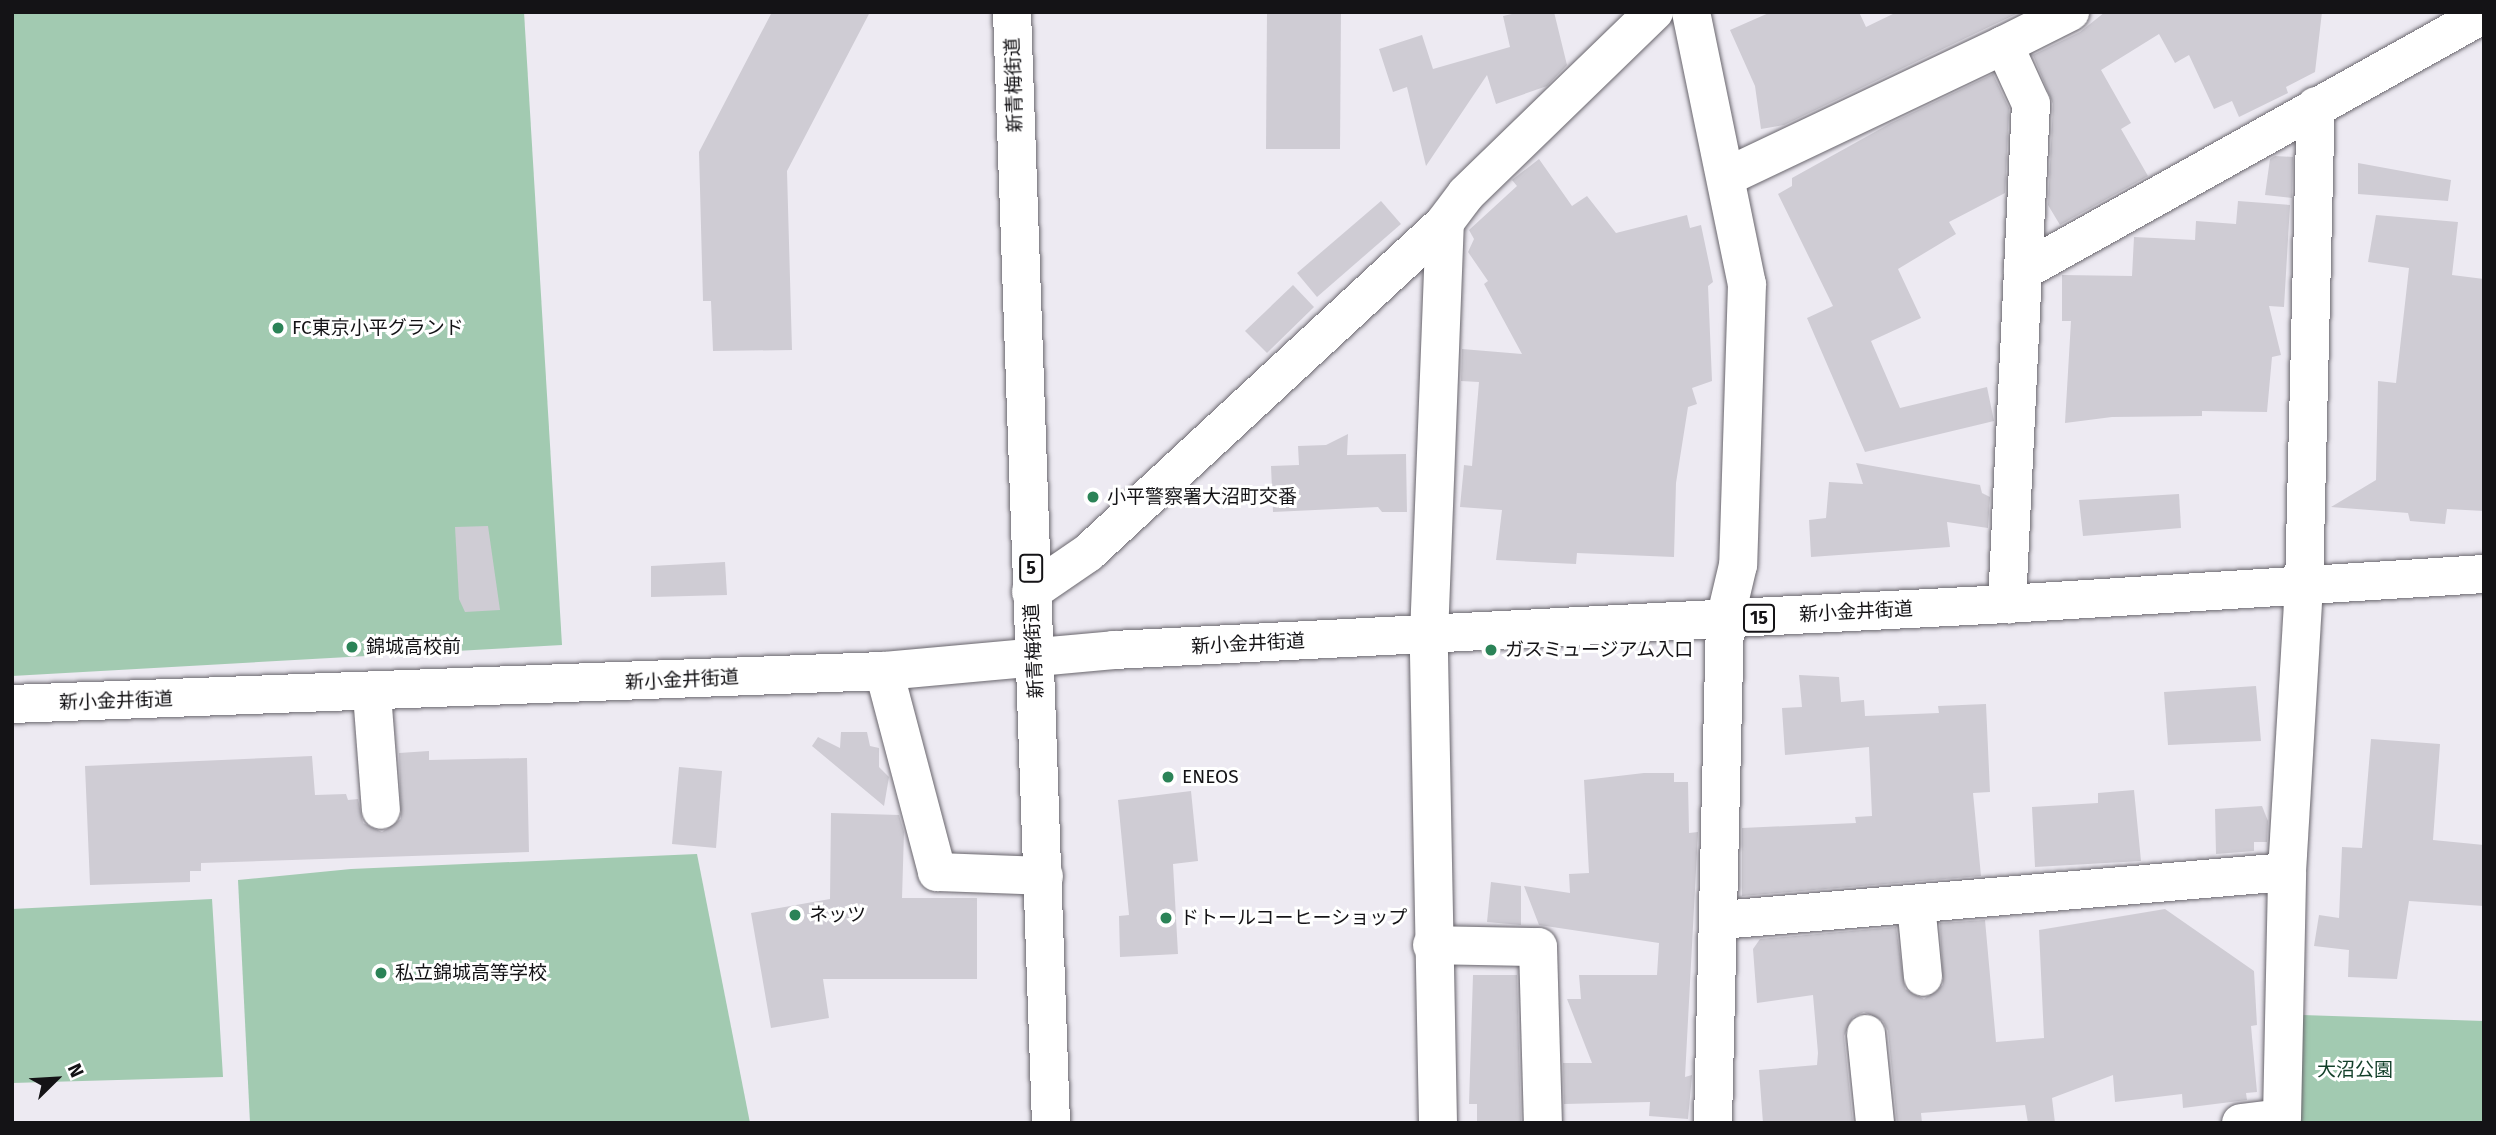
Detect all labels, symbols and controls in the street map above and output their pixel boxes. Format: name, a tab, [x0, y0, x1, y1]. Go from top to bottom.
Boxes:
street label: 新青梅街道	[1001, 37, 1027, 133]
place label: FC東京小平グランド	[292, 317, 464, 339]
marker: FC東京小平グランド	[270, 320, 286, 336]
place label: 小平警察署大沼町交番	[1107, 486, 1297, 508]
marker: 小平警察署大沼町交番	[1085, 489, 1101, 505]
road number: 5	[1019, 554, 1043, 582]
street label: 新小金井街道	[1798, 598, 1914, 626]
street label: 新青梅街道	[1020, 603, 1048, 699]
road number: 15	[1742, 604, 1776, 632]
street label: 新小金井街道	[1190, 630, 1306, 658]
place label: 錦城高校前	[366, 636, 461, 658]
marker: 錦城高校前	[344, 639, 360, 655]
place label: ガスミュージアム入口	[1505, 639, 1695, 661]
marker: ガスミュージアム入口	[1483, 642, 1499, 658]
street label: 新小金井街道	[624, 666, 740, 694]
street label: 新小金井街道	[59, 688, 173, 714]
place label: ENEOS	[1182, 766, 1239, 788]
marker: ENEOS	[1160, 769, 1176, 785]
place label: ネッツ	[809, 904, 866, 926]
marker: ネッツ	[787, 907, 803, 923]
place label: ドトールコーヒーショップ	[1180, 907, 1408, 929]
marker: ドトールコーヒーショップ	[1158, 910, 1174, 926]
place label: 私立錦城高等学校	[395, 962, 547, 984]
marker: 私立錦城高等学校	[373, 965, 389, 981]
north arrow	[21, 1044, 91, 1114]
park label: 大沼公園	[2317, 1059, 2393, 1081]
text: N	[63, 1060, 89, 1081]

